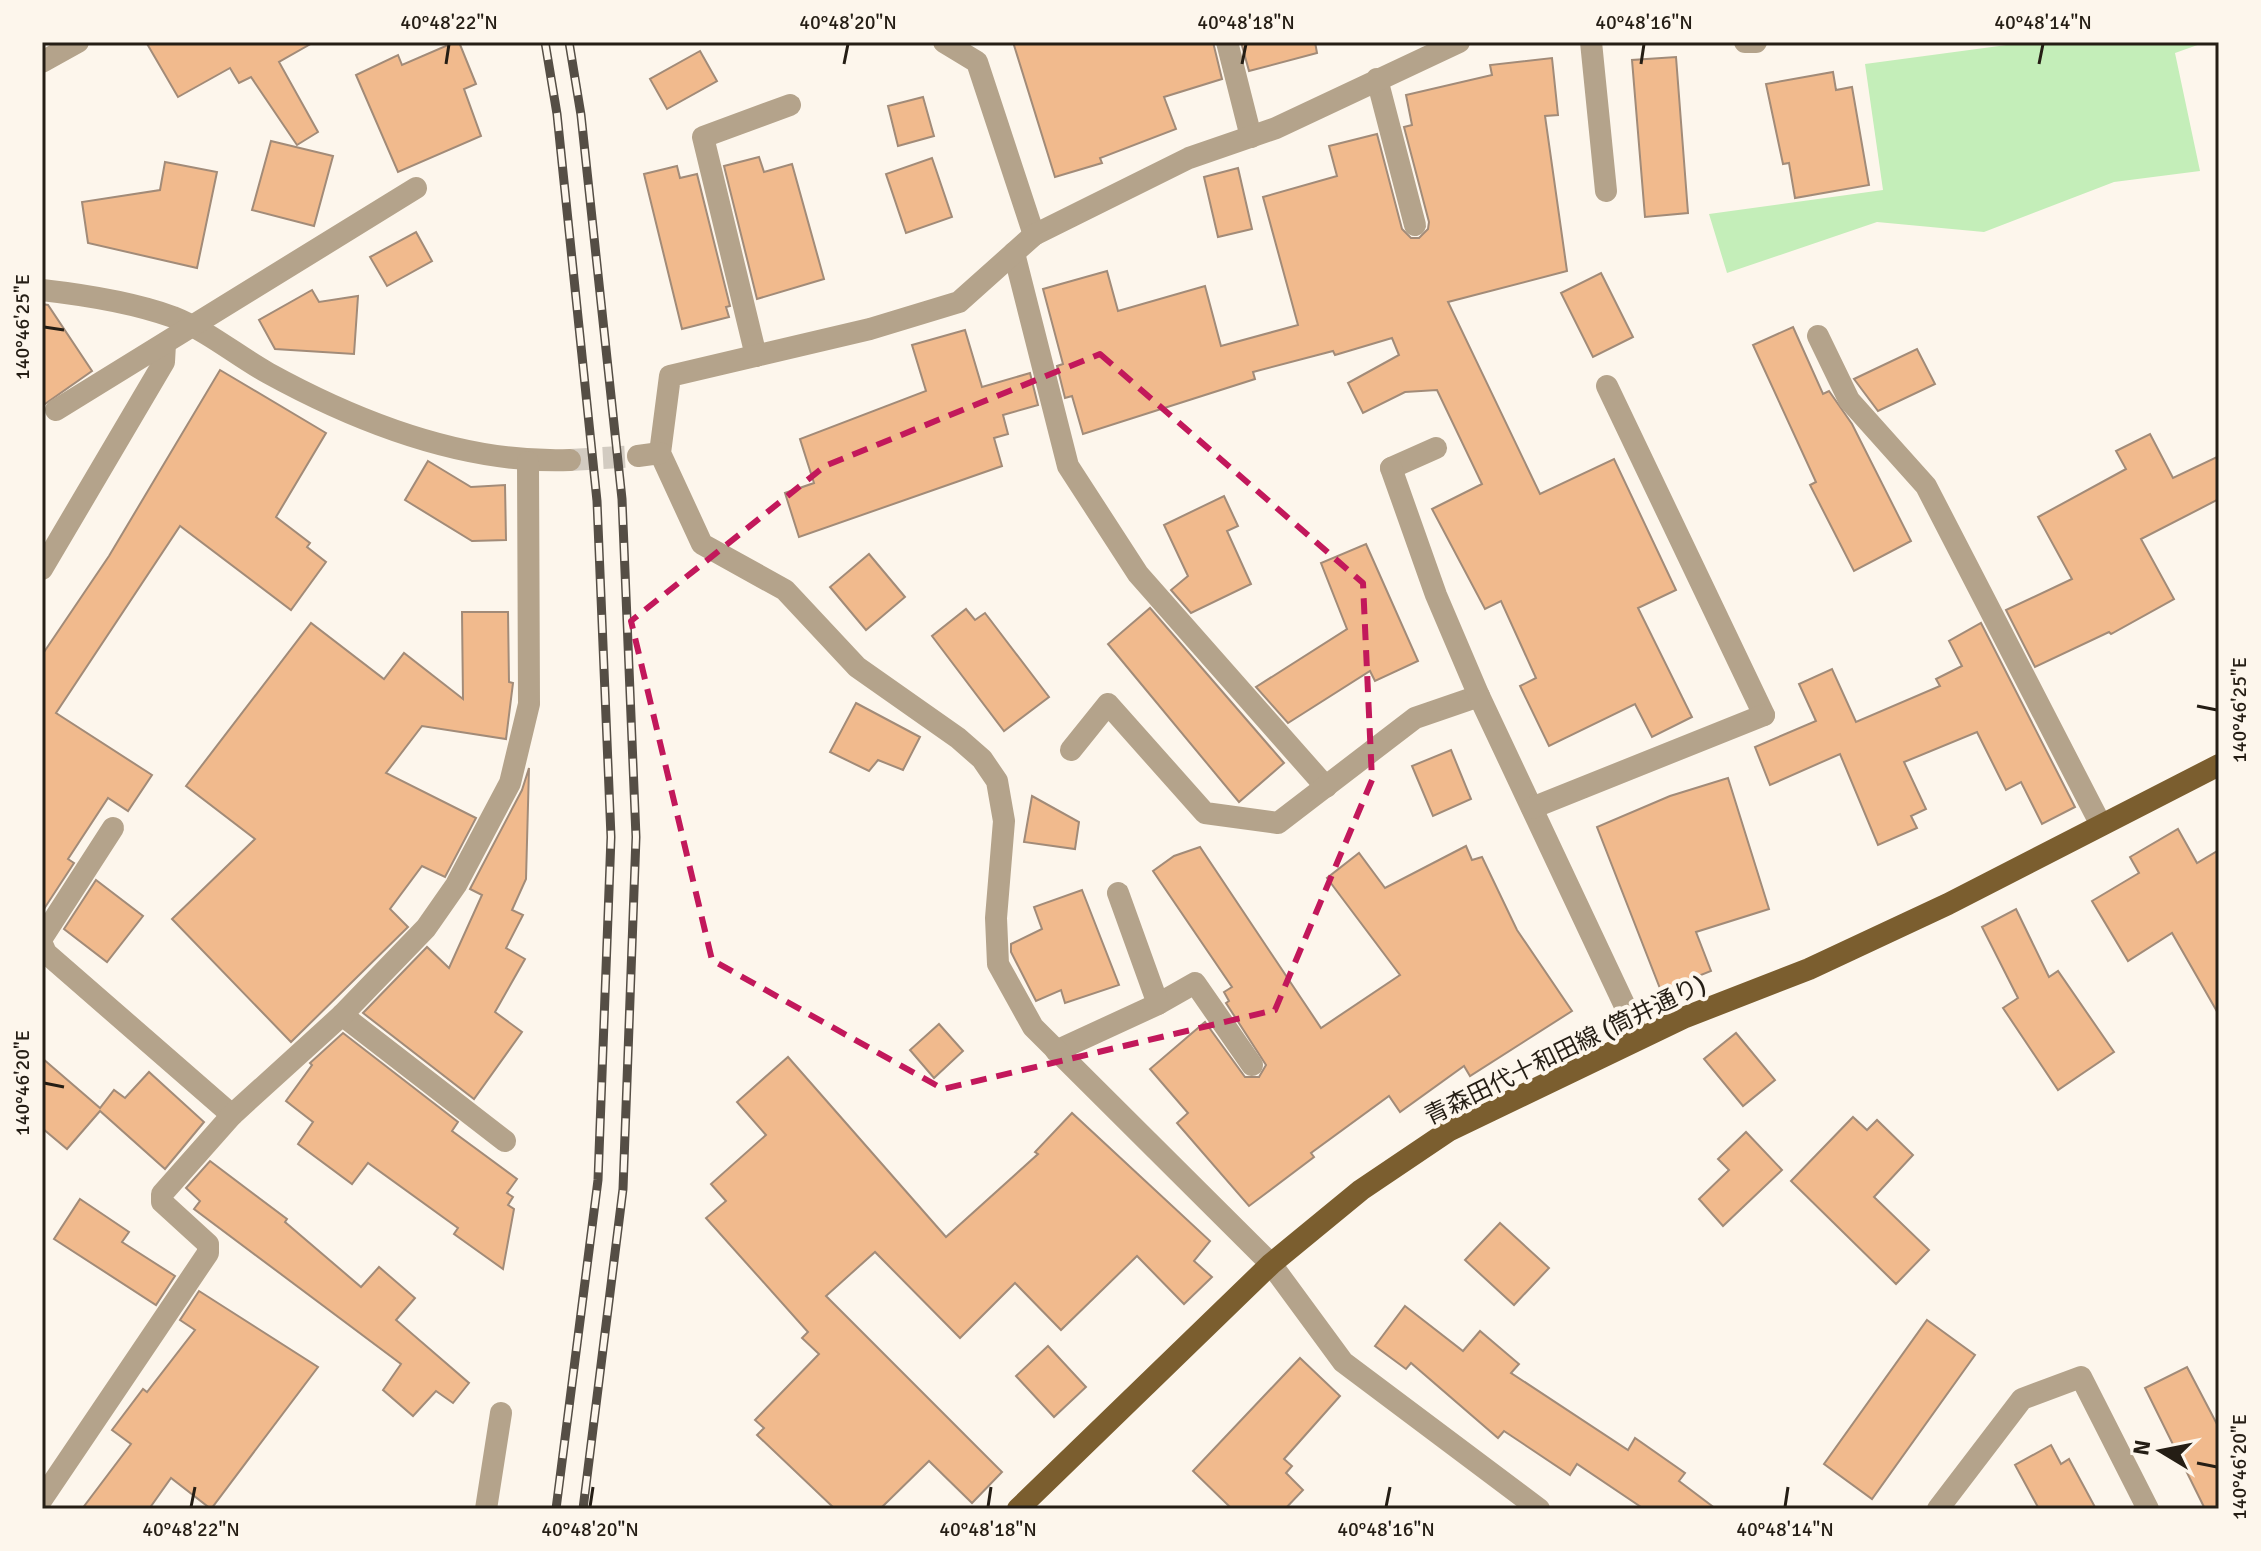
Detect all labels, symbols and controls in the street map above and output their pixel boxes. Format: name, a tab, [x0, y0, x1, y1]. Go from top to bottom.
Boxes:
text: 40°48'22"N	[400, 10, 498, 35]
text: 40°48'20"N	[799, 10, 897, 35]
text: 40°48'18"N	[1197, 10, 1295, 35]
text: 40°48'16"N	[1595, 10, 1693, 35]
text: 40°48'14"N	[1994, 10, 2092, 35]
text: 140°46'25"E	[10, 274, 35, 380]
text: 140°46'25"E	[2227, 657, 2252, 763]
street label: 青森田代十和田線 (筒井通り)	[1419, 969, 1711, 1131]
text: 140°46'20"E	[10, 1030, 35, 1136]
north arrow	[2121, 1411, 2201, 1491]
text: 140°46'20"E	[2227, 1414, 2252, 1520]
text: N	[2127, 1438, 2156, 1457]
text: 40°48'22"N	[142, 1517, 240, 1542]
text: 40°48'20"N	[541, 1517, 639, 1542]
text: 40°48'18"N	[939, 1517, 1037, 1542]
text: 40°48'16"N	[1337, 1517, 1435, 1542]
text: 40°48'14"N	[1736, 1517, 1834, 1542]

